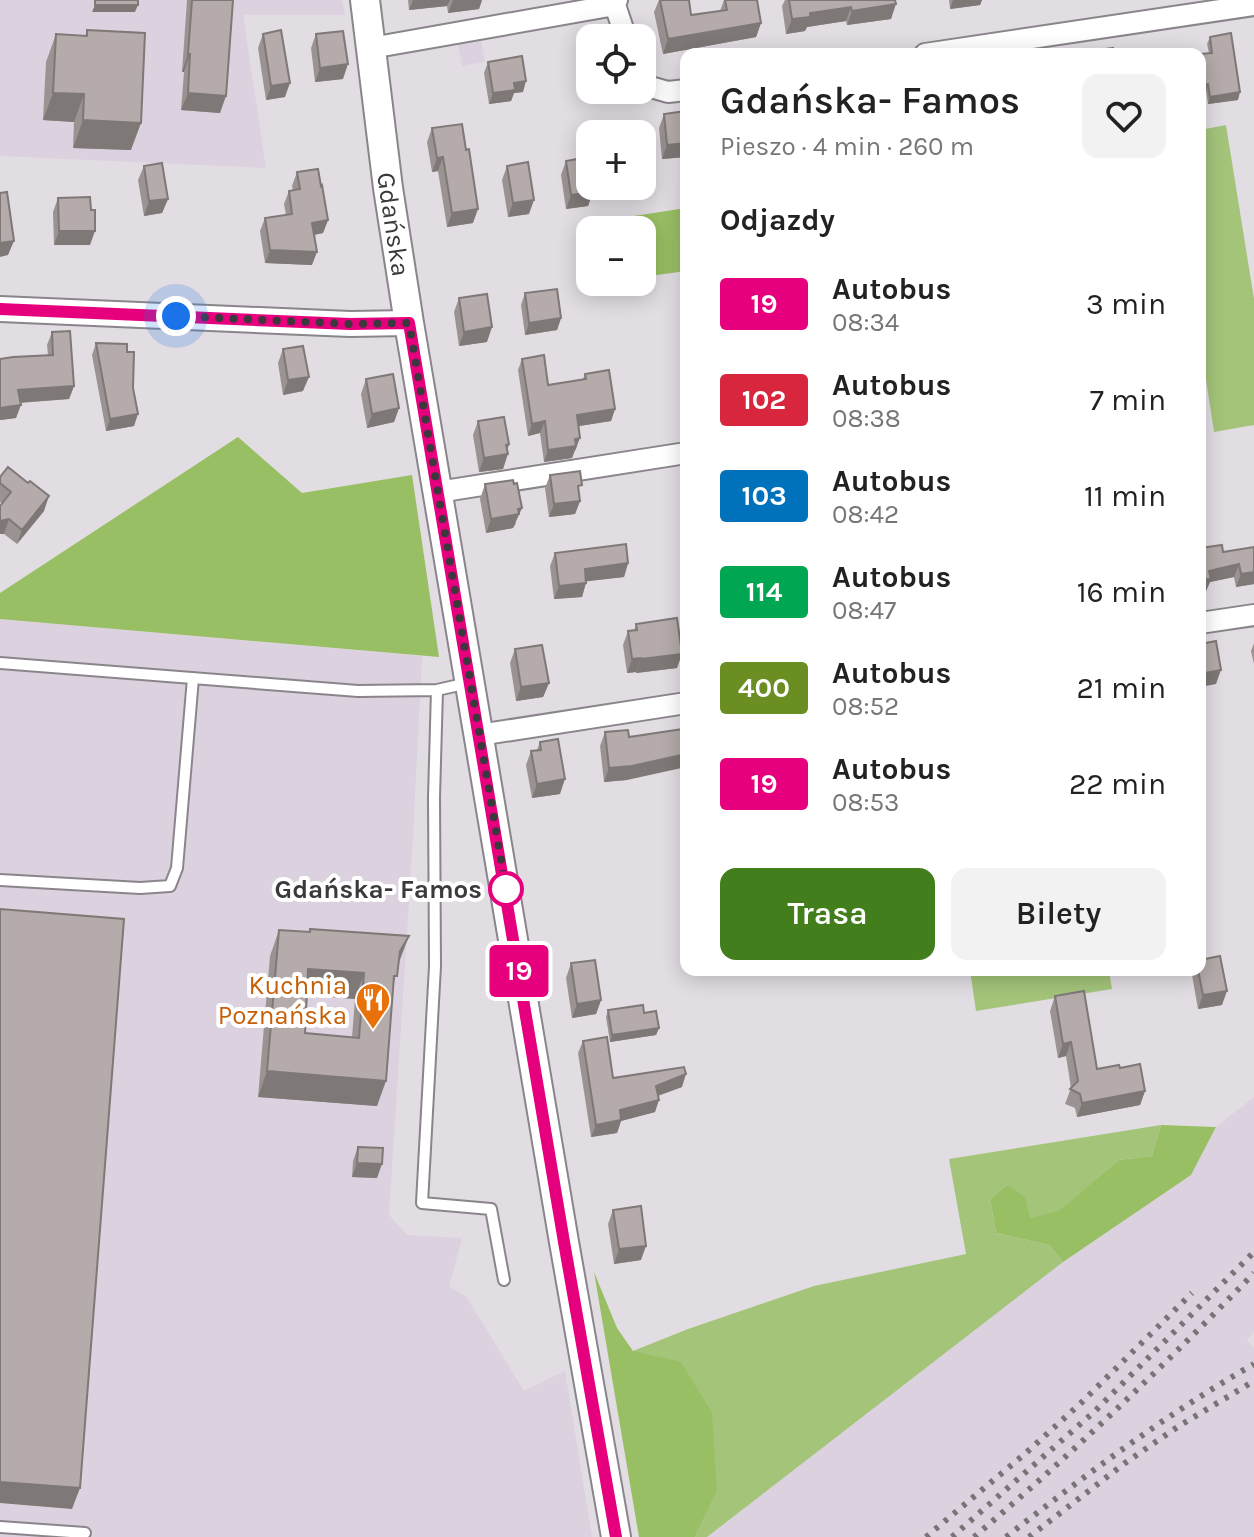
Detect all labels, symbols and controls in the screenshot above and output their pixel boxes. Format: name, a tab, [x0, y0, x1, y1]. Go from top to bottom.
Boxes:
map controls	[576, 24, 656, 296]
button: locate	[576, 24, 656, 104]
button: heart	[1082, 74, 1166, 158]
text: Gdańska- Famos	[720, 78, 1020, 123]
button: +	[576, 120, 656, 200]
text: Pieszo · 4 min · 260 m	[720, 131, 974, 162]
street label: Gdańska	[370, 170, 417, 278]
text: Odjazdy	[720, 202, 835, 238]
button: −	[576, 216, 656, 296]
text: Autobus	[832, 271, 951, 307]
text: 3 min	[1086, 286, 1166, 322]
text: 19	[750, 287, 778, 320]
your location	[156, 296, 196, 336]
text: 08:34	[832, 307, 899, 338]
text: Autobus	[832, 367, 951, 403]
text: 7 min	[1090, 382, 1166, 418]
text: 102	[742, 383, 786, 416]
text: 08:38	[832, 403, 901, 434]
text: Autobus	[832, 463, 951, 499]
text: 11 min	[1084, 478, 1166, 514]
text: 103	[741, 479, 787, 512]
text: 08:42	[832, 499, 899, 530]
text: Autobus	[832, 559, 951, 595]
text: 16 min	[1077, 574, 1166, 610]
text: 114	[746, 575, 782, 608]
text: 08:47	[832, 595, 896, 626]
text: Autobus	[832, 655, 951, 691]
text: 21 min	[1076, 670, 1166, 706]
text: 400	[738, 671, 790, 704]
text: 08:52	[832, 691, 899, 722]
text: Autobus	[832, 751, 951, 787]
text: 22 min	[1069, 766, 1166, 802]
text: 19	[750, 767, 778, 800]
text: 08:53	[832, 787, 899, 818]
button: Trasa	[720, 868, 935, 960]
button: Bilety	[951, 868, 1166, 960]
marker: Gdańska- Famos	[489, 872, 523, 906]
place label: Gdańska- Famos	[275, 874, 482, 905]
line badge: 19	[483, 945, 555, 997]
text: 19	[505, 954, 533, 987]
place label: Kuchnia Poznańska	[218, 970, 347, 1031]
restaurant icon: Kuchnia Poznańska	[354, 981, 392, 1031]

